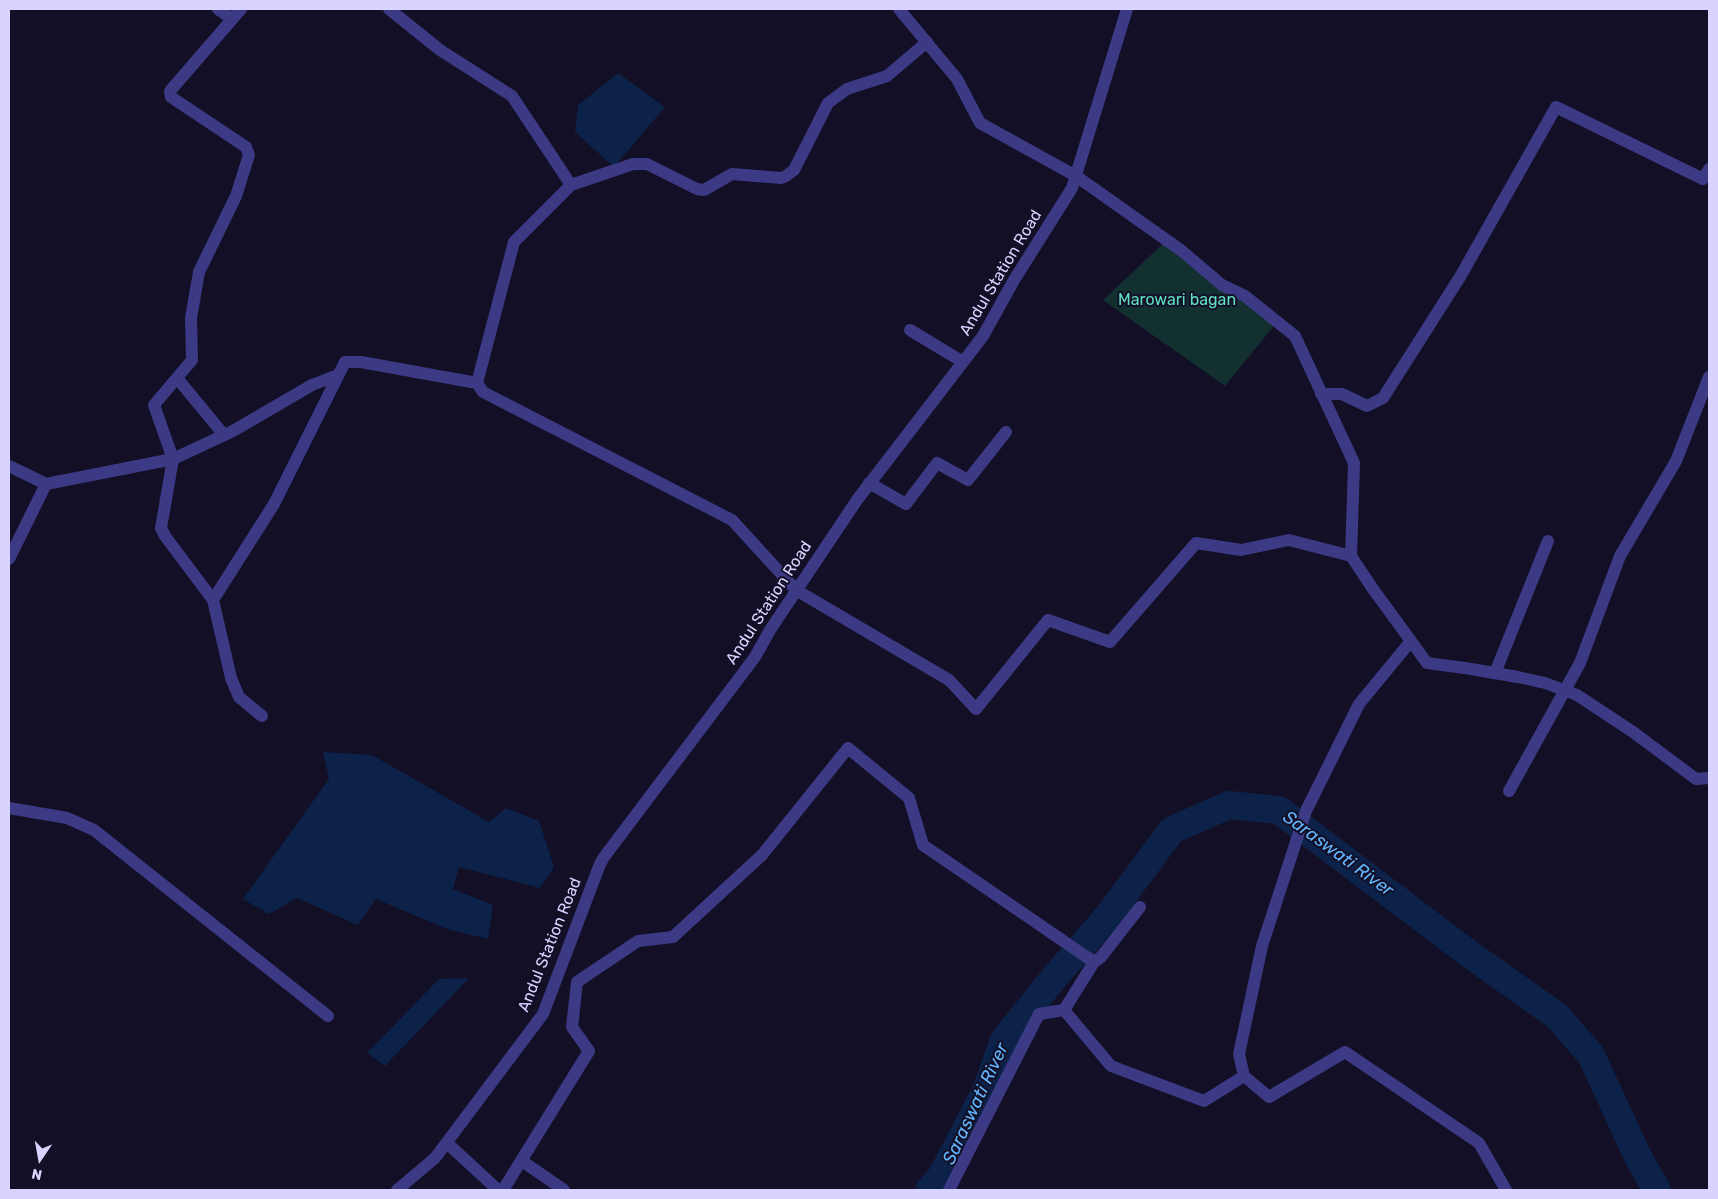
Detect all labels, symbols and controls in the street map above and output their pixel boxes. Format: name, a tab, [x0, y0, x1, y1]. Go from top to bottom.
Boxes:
street label: Andul Station Road	[956, 207, 1046, 339]
park label: Marowari bagan	[1118, 290, 1236, 310]
street label: Andul Station Road	[722, 538, 816, 668]
water label: Saraswati River	[1278, 807, 1398, 901]
street label: Andul Station Road	[514, 875, 586, 1015]
water label: Saraswati River	[938, 1040, 1014, 1168]
north arrow	[15, 1134, 65, 1184]
text: N	[30, 1165, 43, 1184]

